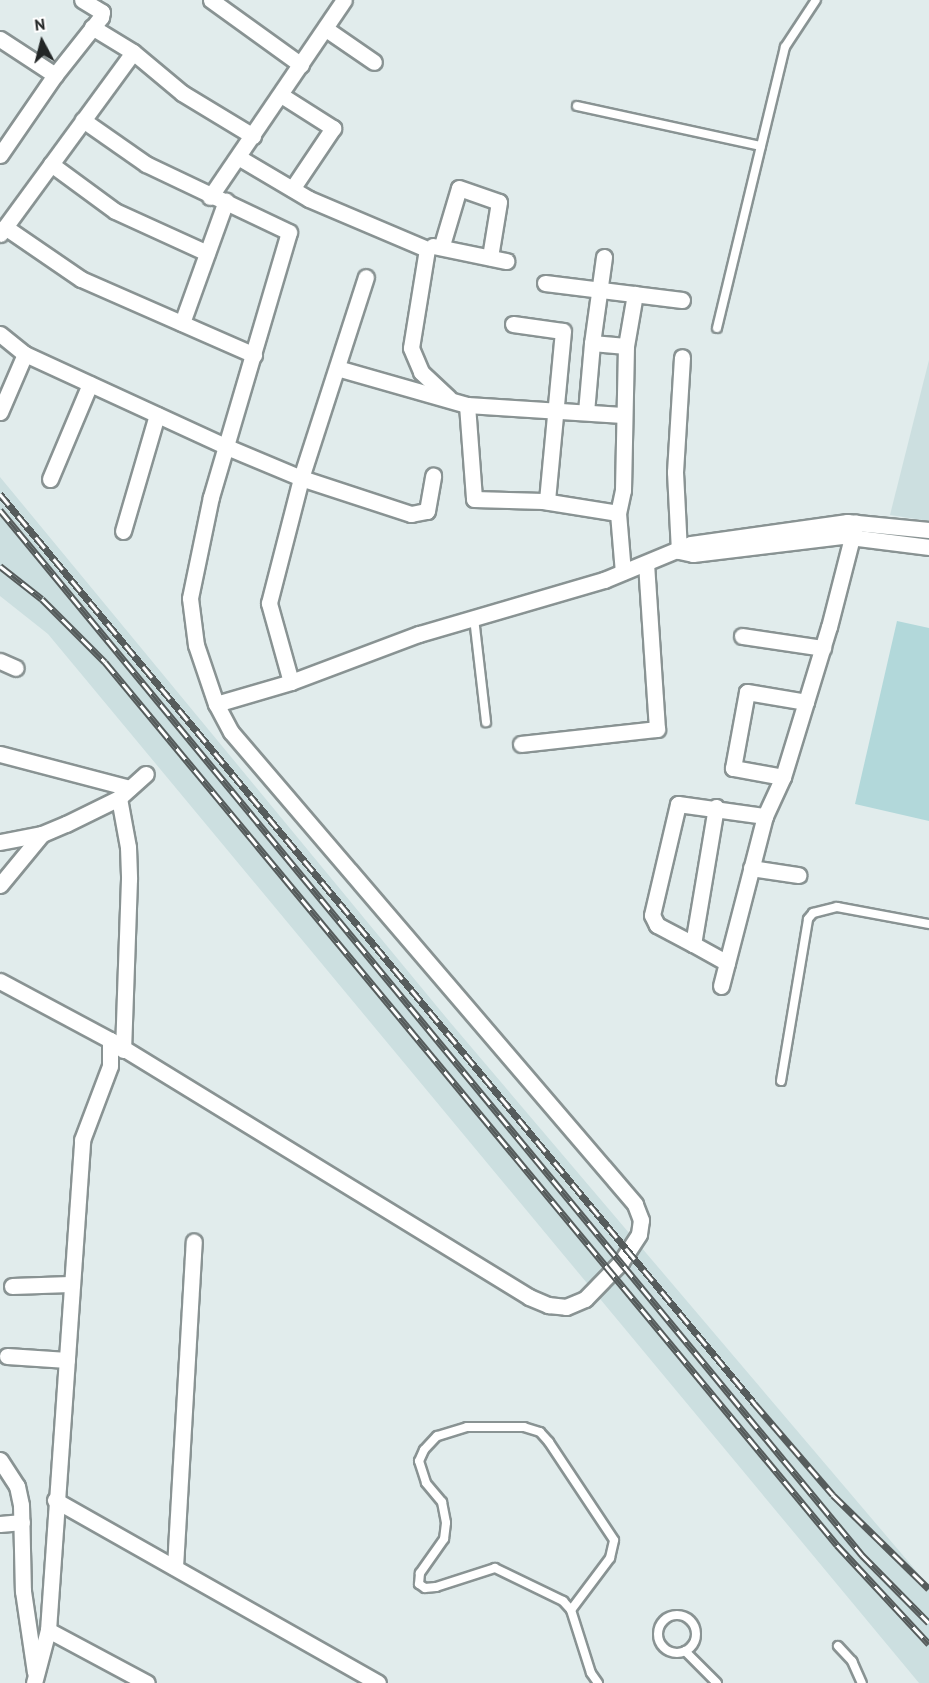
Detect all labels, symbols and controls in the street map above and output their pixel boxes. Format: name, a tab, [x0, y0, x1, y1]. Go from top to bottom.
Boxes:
north arrow	[12, 12, 72, 72]
text: N	[33, 14, 46, 35]

